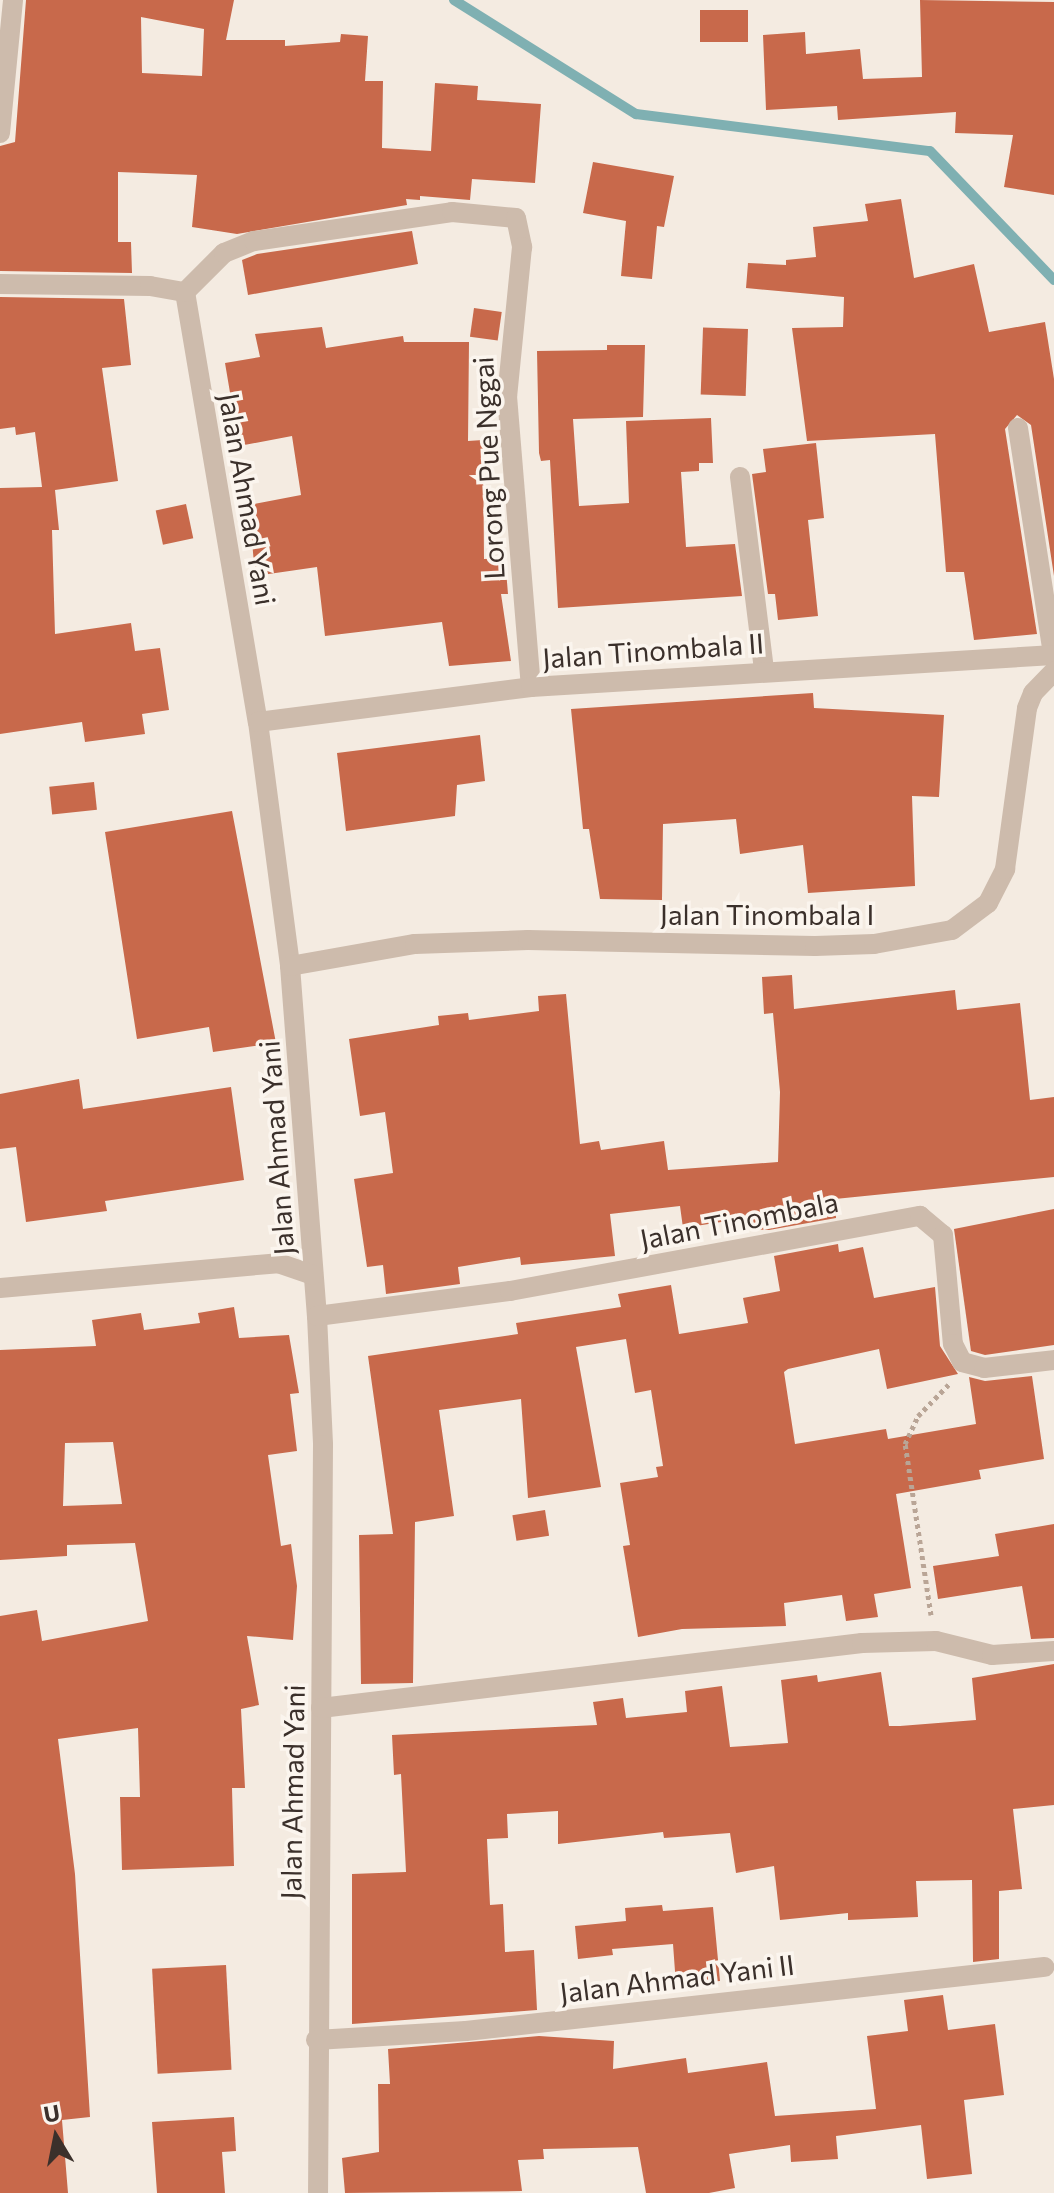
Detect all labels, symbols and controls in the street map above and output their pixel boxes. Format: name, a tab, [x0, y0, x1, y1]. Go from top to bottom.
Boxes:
street label: Lorong Pue Nggai	[465, 356, 511, 580]
street label: Jalan Ahmad Yani	[213, 390, 283, 608]
street label: Jalan Tinombala II	[541, 625, 765, 675]
street label: Jalan Tinombala I	[660, 897, 874, 931]
street label: Jalan Ahmad Yani	[252, 1039, 300, 1257]
street label: Jalan Tinombala	[637, 1184, 841, 1256]
street label: Jalan Ahmad Yani	[273, 1684, 311, 1900]
street label: Jalan Ahmad Yani II	[558, 1947, 796, 2009]
north arrow	[16, 2097, 96, 2177]
text: U	[42, 2098, 62, 2128]

